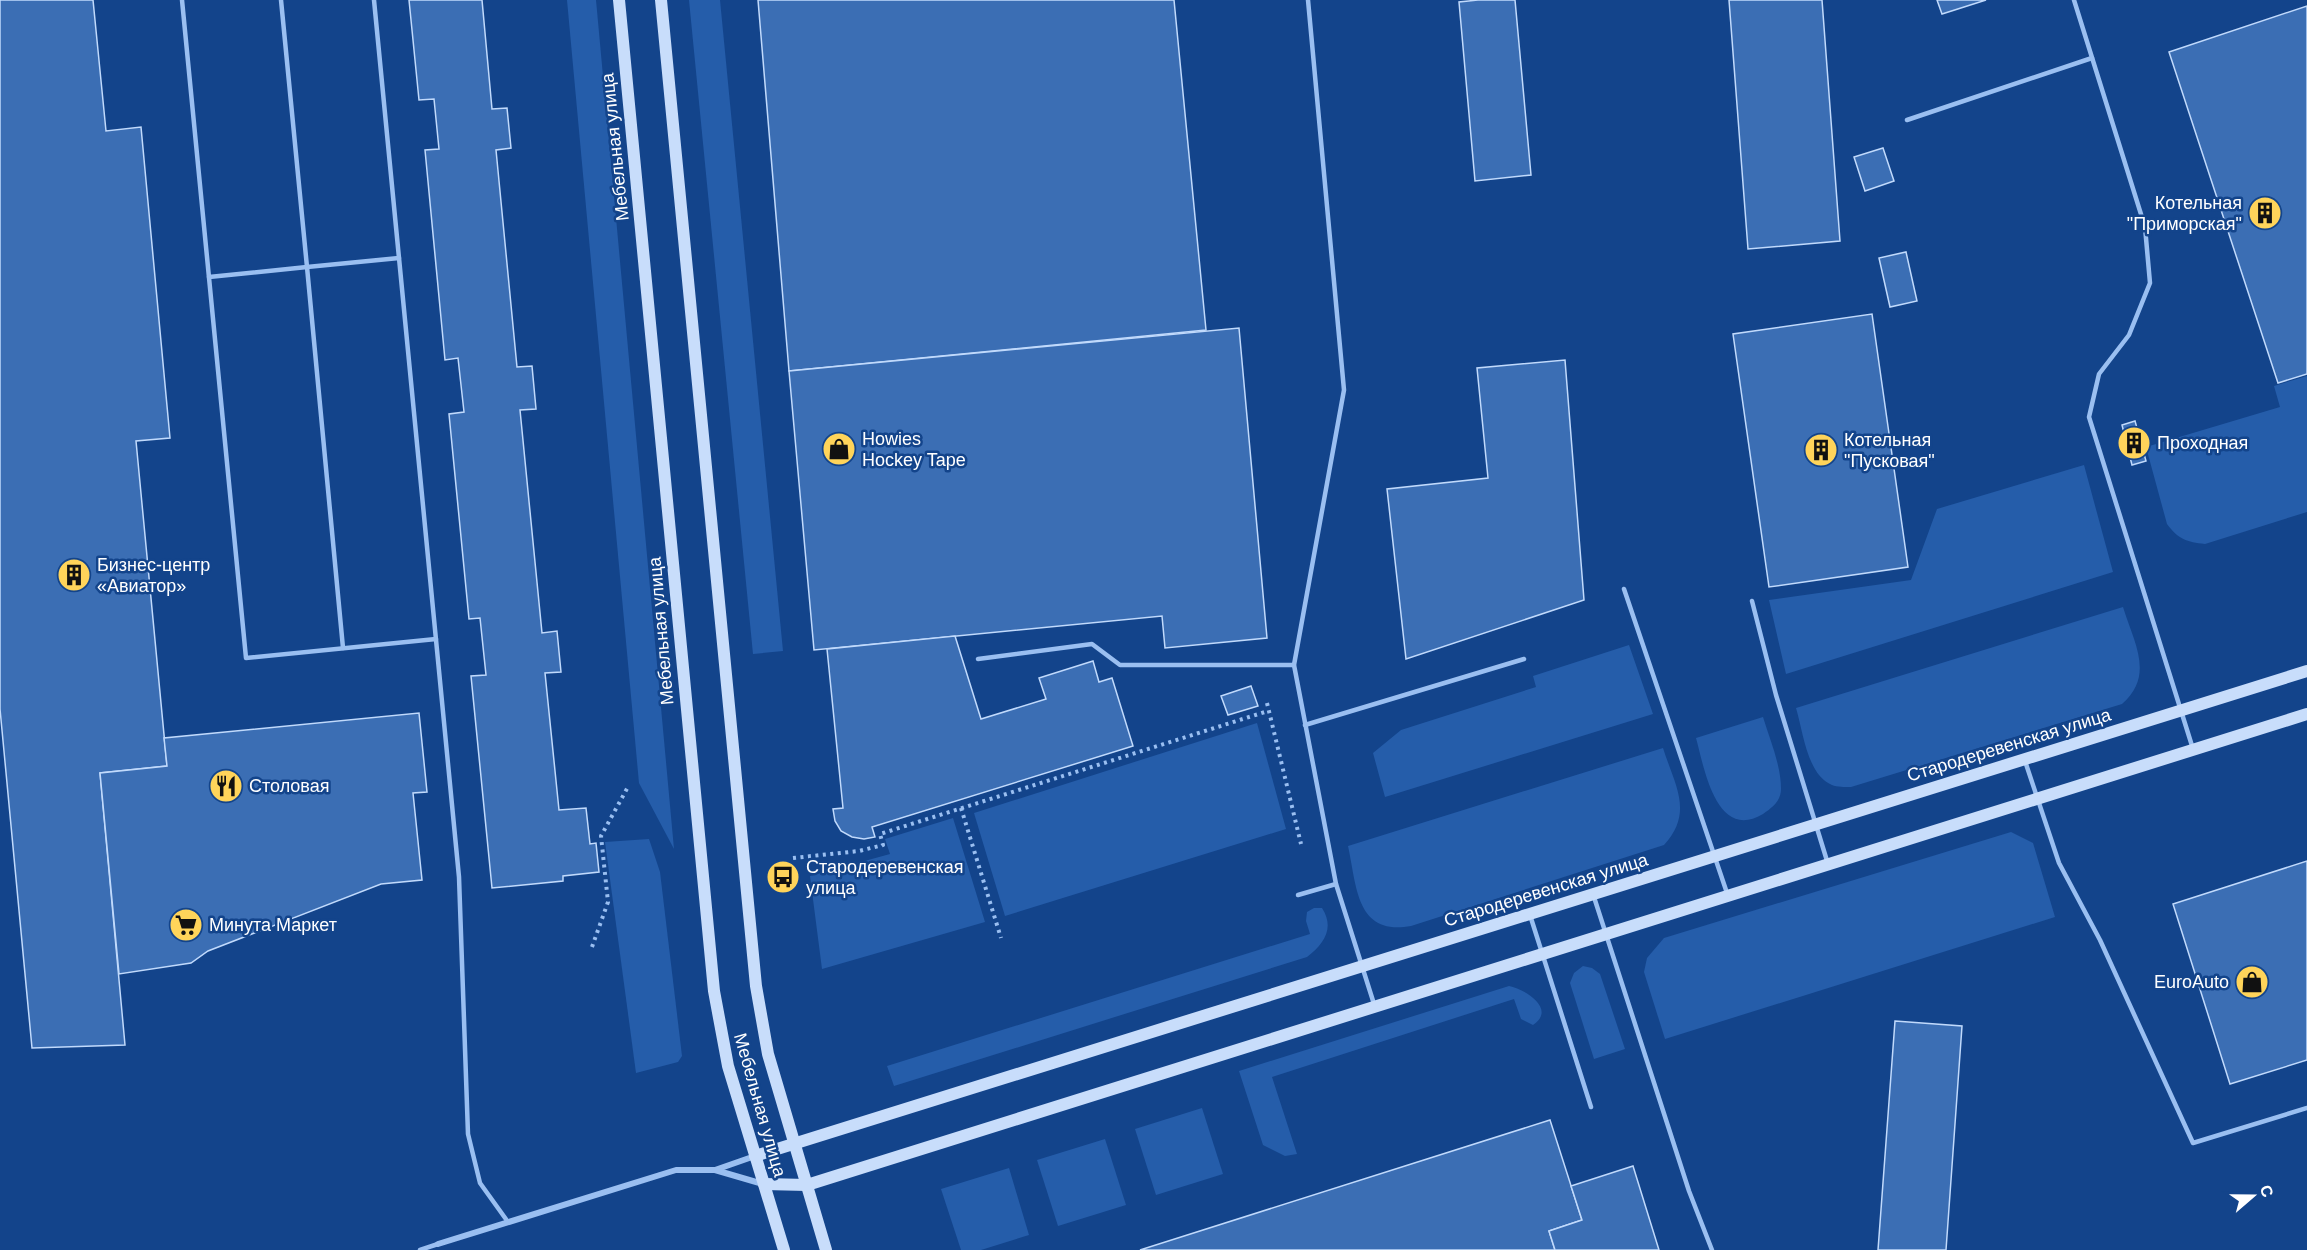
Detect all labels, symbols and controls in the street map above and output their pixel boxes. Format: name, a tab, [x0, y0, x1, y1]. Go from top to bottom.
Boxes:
street label: Мебельная улица	[597, 71, 633, 222]
place label: Котельная "Приморская"	[2127, 193, 2242, 234]
building icon: Котельная "Приморская"	[2247, 195, 2283, 231]
building icon: Проходная	[2116, 425, 2152, 461]
place label: Howies Hockey Tape	[862, 429, 966, 470]
place label: Котельная "Пусковая"	[1844, 430, 1935, 471]
shop icon: Howies Hockey Tape	[821, 431, 857, 467]
building icon: Котельная "Пусковая"	[1803, 432, 1839, 468]
place label: Проходная	[2157, 433, 2248, 453]
place label: Бизнес-центр «Авиатор»	[97, 555, 210, 596]
street label: Мебельная улица	[644, 555, 677, 706]
building icon: Бизнес-центр «Авиатор»	[56, 557, 92, 593]
street label: Стародеревенская улица	[1905, 704, 2114, 786]
restaurant icon: Столовая	[208, 768, 244, 804]
place label: Столовая	[249, 776, 330, 796]
street label: Стародеревенская улица	[1442, 849, 1651, 931]
place label: Стародеревенская улица	[806, 857, 964, 898]
bus stop icon: Стародеревенская улица	[765, 859, 801, 895]
supermarket icon: Минута Маркет	[168, 907, 204, 943]
place label: Минута Маркет	[209, 915, 337, 935]
shop icon: EuroAuto	[2234, 964, 2270, 1000]
place label: EuroAuto	[2154, 972, 2229, 992]
street label: Мебельная улица	[730, 1031, 790, 1180]
north arrow	[2223, 1166, 2283, 1226]
text: С	[2257, 1183, 2277, 1200]

